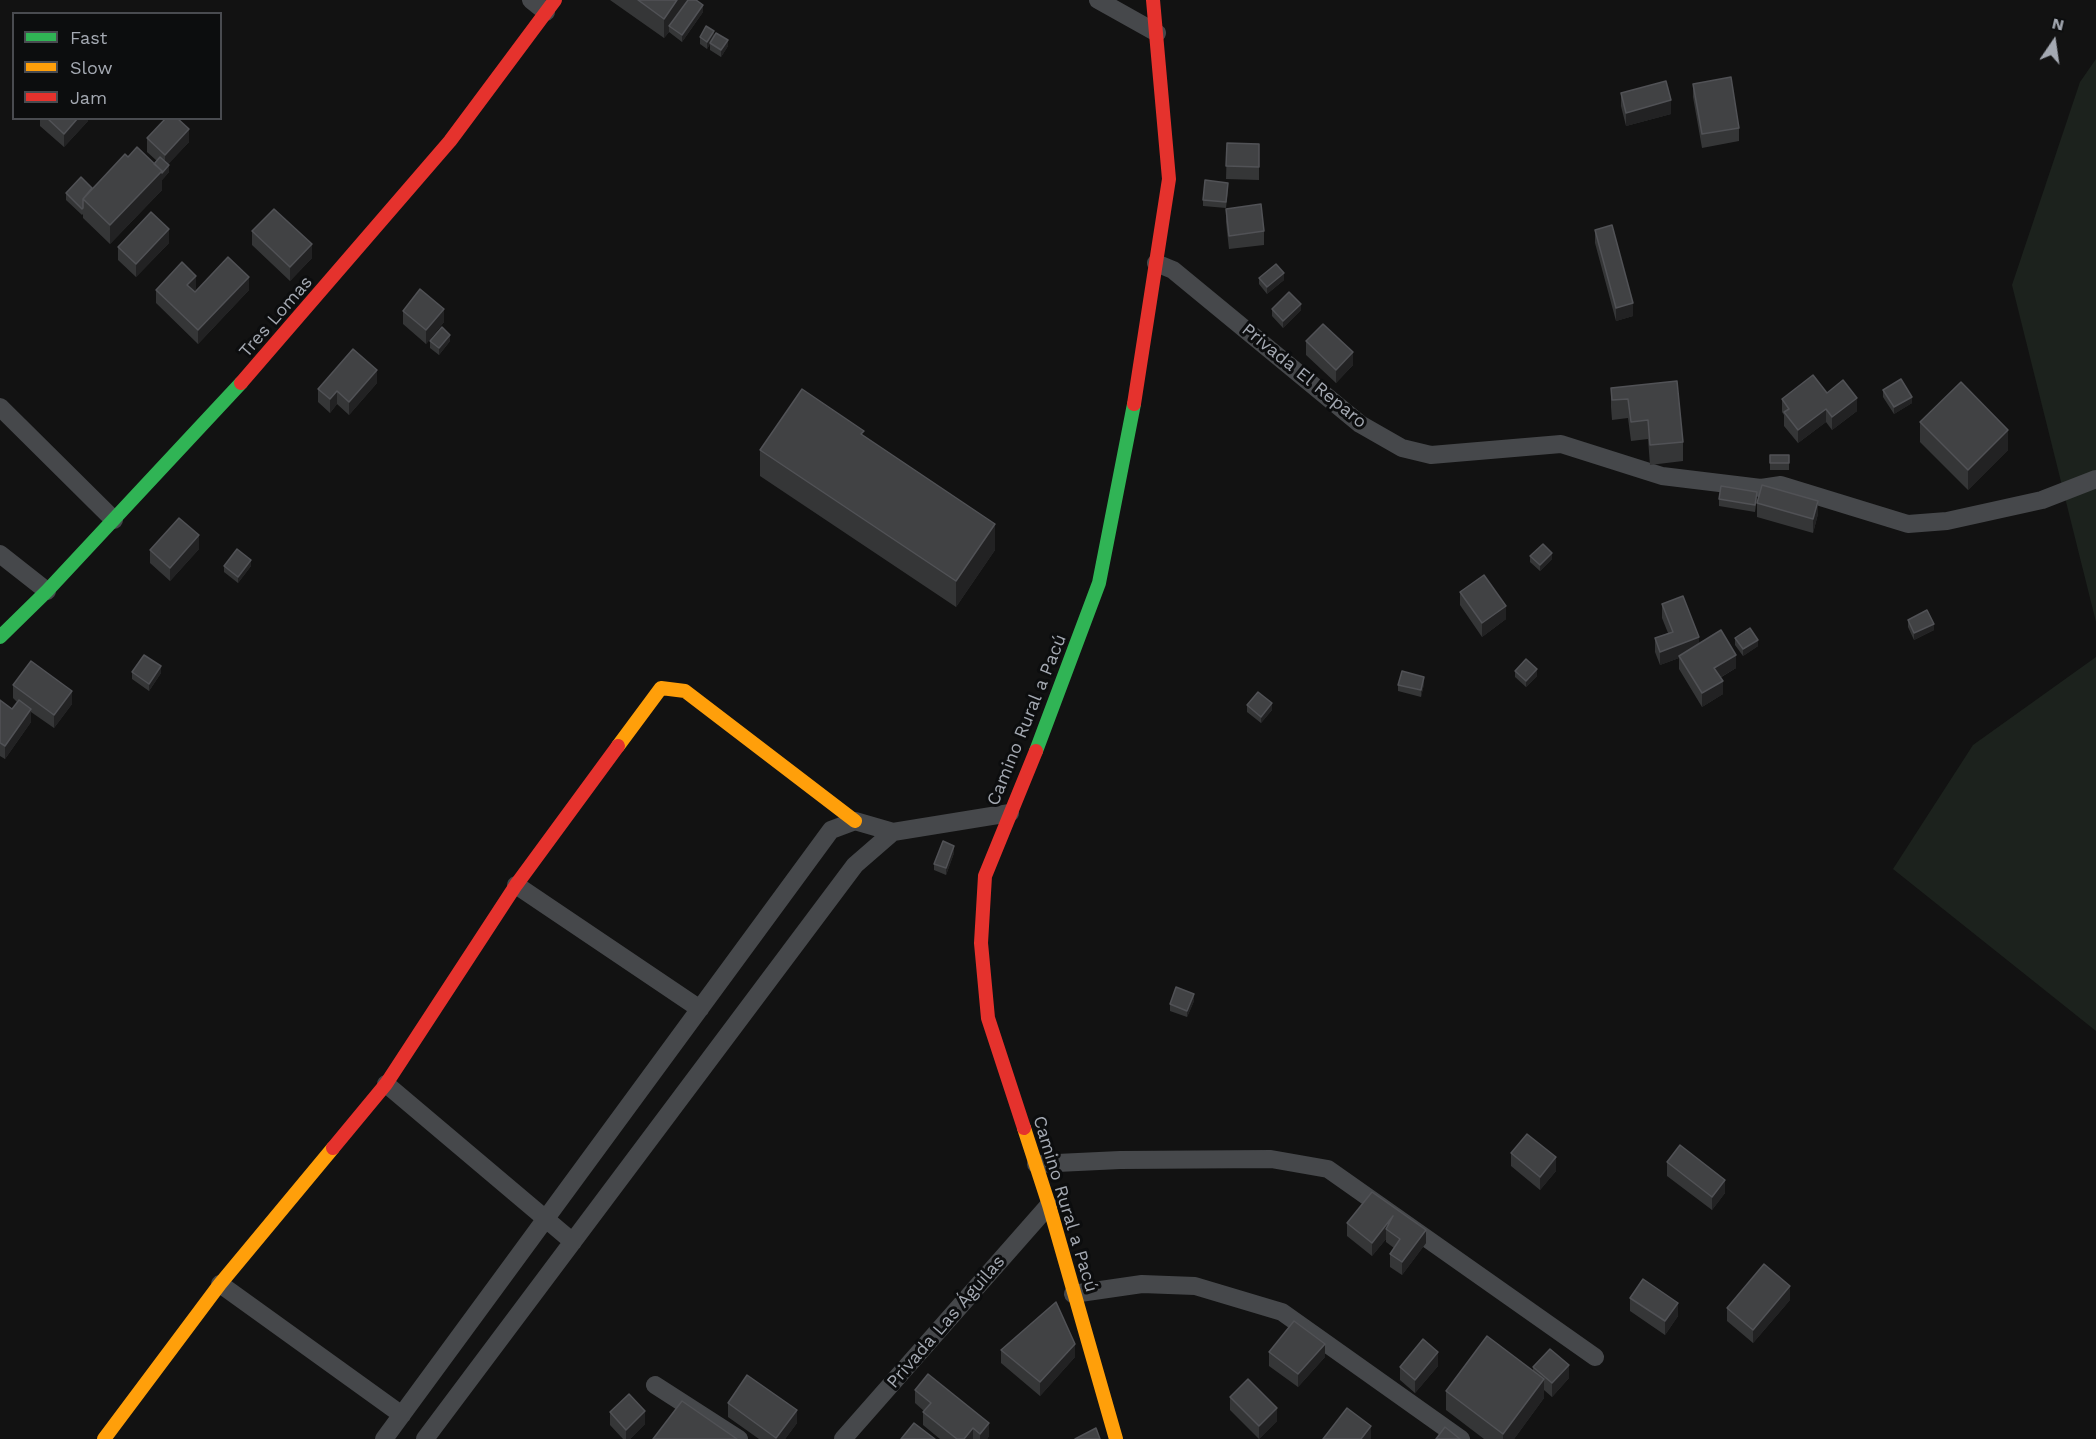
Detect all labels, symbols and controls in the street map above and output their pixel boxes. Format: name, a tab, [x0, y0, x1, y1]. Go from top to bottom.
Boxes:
legend	[12, 12, 222, 120]
north arrow	[2024, 12, 2084, 72]
text: N	[2050, 13, 2066, 35]
text: Fast	[70, 27, 107, 48]
text: Slow	[70, 57, 113, 78]
text: Jam	[70, 87, 107, 108]
street label: Tres Lomas	[235, 272, 317, 362]
street label: Privada El Reparo	[1237, 319, 1371, 433]
street label: Camino Rural a Pacú	[983, 631, 1071, 809]
street label: Camino Rural a Pacú	[1028, 1113, 1102, 1295]
street label: Privada Las Águilas	[882, 1251, 1010, 1393]

